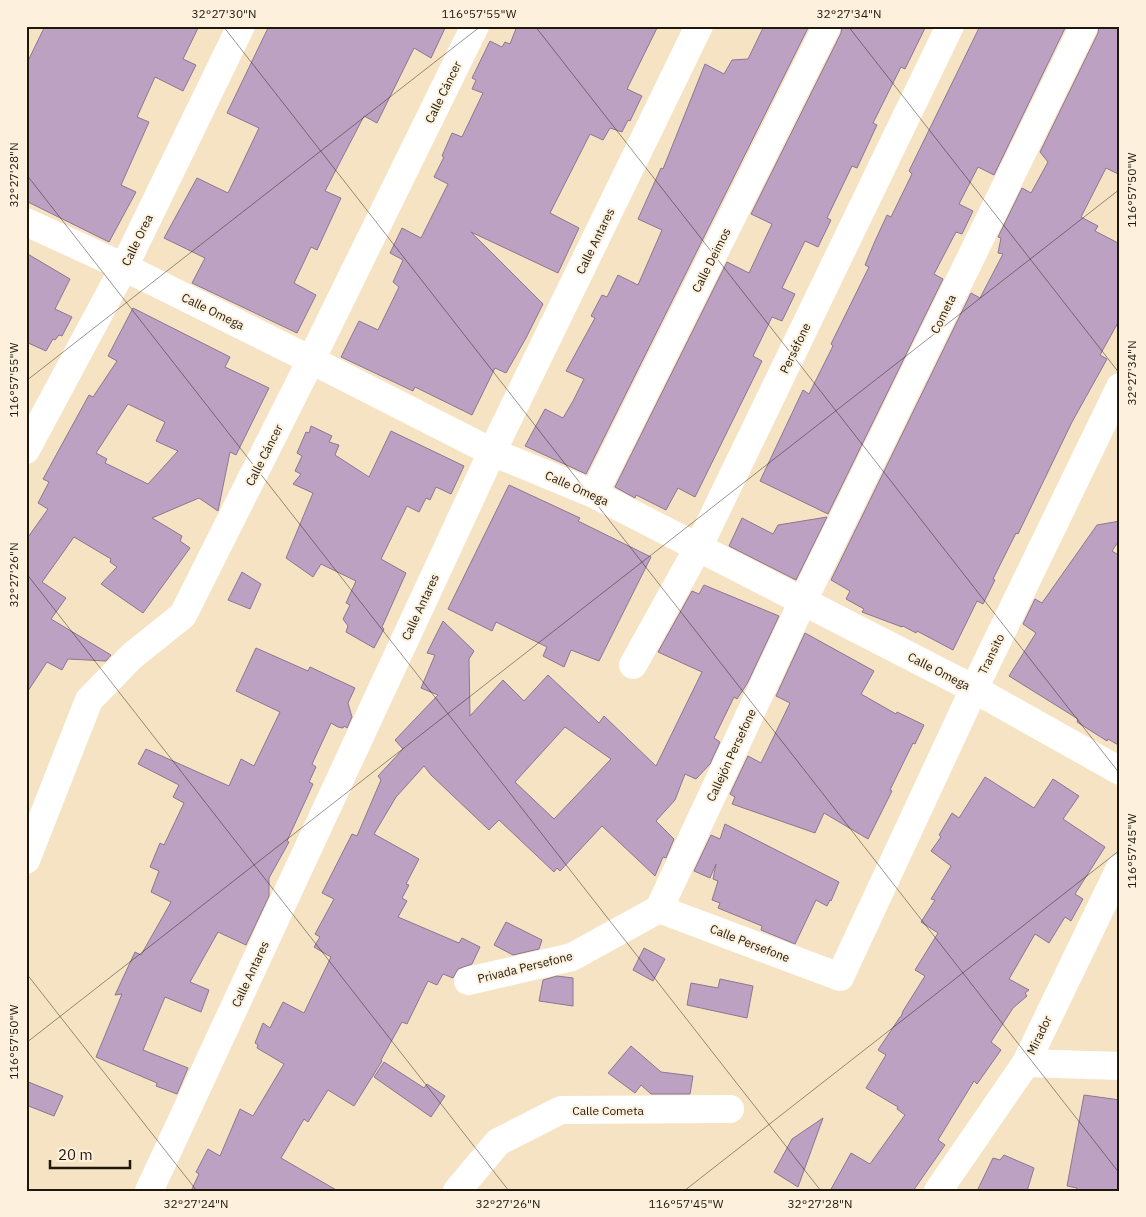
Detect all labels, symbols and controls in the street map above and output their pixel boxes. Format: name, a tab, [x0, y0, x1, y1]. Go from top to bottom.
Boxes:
text: 32°27'30"N	[191, 6, 257, 21]
text: 116°57'55"W	[442, 6, 517, 21]
text: 32°27'34"N	[816, 6, 882, 21]
street label: Calle Cáncer	[421, 58, 465, 126]
text: 32°27'28"N	[6, 142, 21, 208]
text: 116°57'50"W	[1124, 152, 1139, 227]
street label: Calle Antares	[573, 205, 618, 276]
street label: Calle Orea	[118, 211, 156, 268]
street label: Calle Deimos	[688, 225, 734, 295]
street label: Calle Omega	[179, 289, 247, 333]
street label: Cometa	[927, 291, 959, 336]
street label: Perséfone	[776, 320, 814, 376]
text: 32°27'34"N	[1124, 340, 1139, 406]
text: 116°57'55"W	[6, 342, 21, 417]
street label: Calle Cáncer	[242, 421, 286, 488]
street label: Calle Omega	[543, 467, 612, 509]
text: 32°27'26"N	[6, 542, 21, 608]
street label: Calle Antares	[398, 571, 442, 643]
street label: Transito	[975, 631, 1007, 677]
street label: Calle Omega	[905, 649, 973, 693]
street label: Callejón Persefone	[703, 706, 759, 804]
text: 116°57'45"W	[1124, 813, 1139, 888]
street label: Calle Persefone	[708, 921, 792, 965]
street label: Calle Antares	[228, 938, 272, 1010]
street label: Privada Persefone	[476, 948, 574, 986]
text: 116°57'50"W	[6, 1004, 21, 1079]
street label: Mirador	[1023, 1012, 1055, 1057]
street label: Calle Cometa	[572, 1103, 644, 1118]
scale bar	[50, 1137, 130, 1169]
text: 20 m	[58, 1145, 93, 1164]
text: 32°27'24"N	[163, 1196, 229, 1211]
text: 32°27'26"N	[475, 1196, 541, 1211]
text: 116°57'45"W	[649, 1196, 724, 1211]
text: 32°27'28"N	[787, 1196, 853, 1211]

